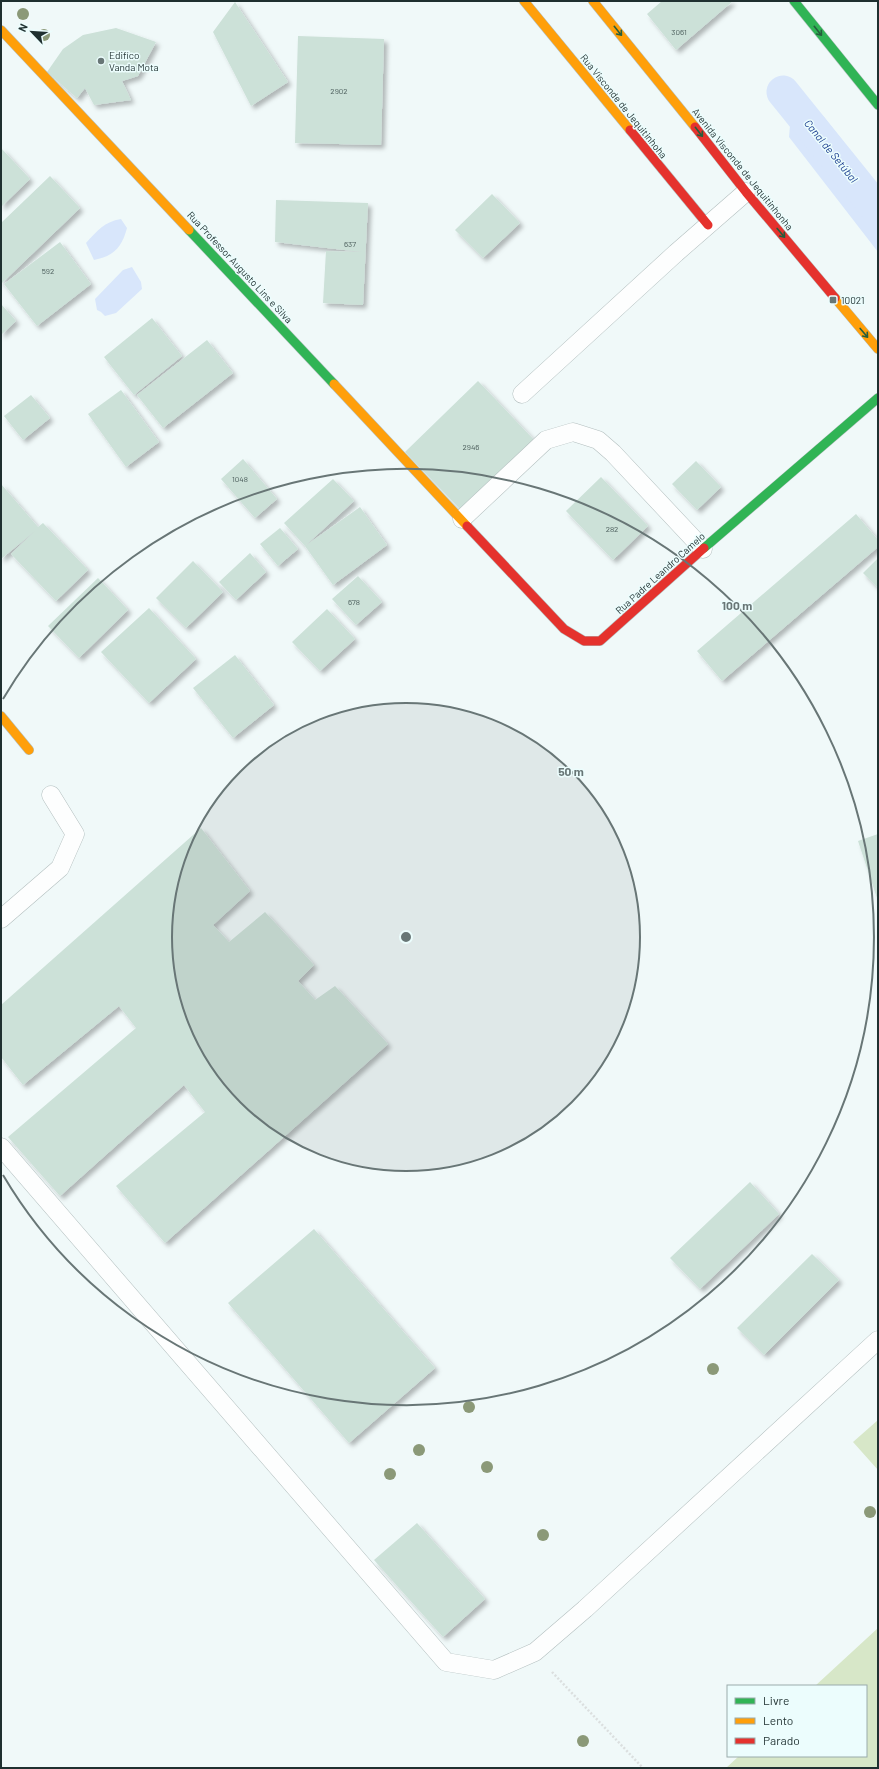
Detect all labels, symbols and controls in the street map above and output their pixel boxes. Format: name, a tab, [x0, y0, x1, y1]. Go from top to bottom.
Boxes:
north arrow	[12, 12, 52, 52]
text: N	[15, 21, 30, 34]
one-way arrow	[613, 26, 622, 37]
one-way arrow	[814, 26, 823, 37]
house number: 3061	[671, 27, 687, 37]
place label: Edifíco Vanda Mota	[109, 49, 159, 73]
street label: Rua Visconde de Jequitinhoha	[578, 51, 670, 161]
marker: Edifíco Vanda Mota	[96, 56, 106, 66]
house number: 2902	[330, 86, 348, 96]
street label: Avenida Visconde de Jequitinhonha	[690, 105, 796, 233]
water label: Canal de Setúbal	[802, 116, 861, 185]
one-way arrow	[695, 127, 704, 138]
street label: Rua Professor Augusto Lins e Silva	[185, 209, 295, 325]
one-way arrow	[776, 228, 785, 239]
house number: 637	[344, 239, 356, 249]
house number: 592	[42, 266, 54, 276]
place label: 10021	[841, 294, 865, 306]
marker: 10021	[828, 295, 838, 305]
one-way arrow	[860, 328, 869, 338]
house number: 2946	[463, 442, 479, 452]
house number: 1048	[232, 474, 248, 484]
house number: 282	[606, 524, 618, 534]
street label: Rua Padre Leandro Camelo	[613, 530, 707, 616]
house number: 678	[348, 597, 360, 607]
text: 100 m	[722, 598, 752, 612]
text: 50 m	[558, 764, 584, 778]
centre of rings	[399, 930, 413, 944]
legend	[727, 1685, 867, 1757]
text: Livre	[763, 1693, 789, 1707]
text: Lento	[763, 1713, 793, 1727]
text: Parado	[763, 1733, 800, 1747]

